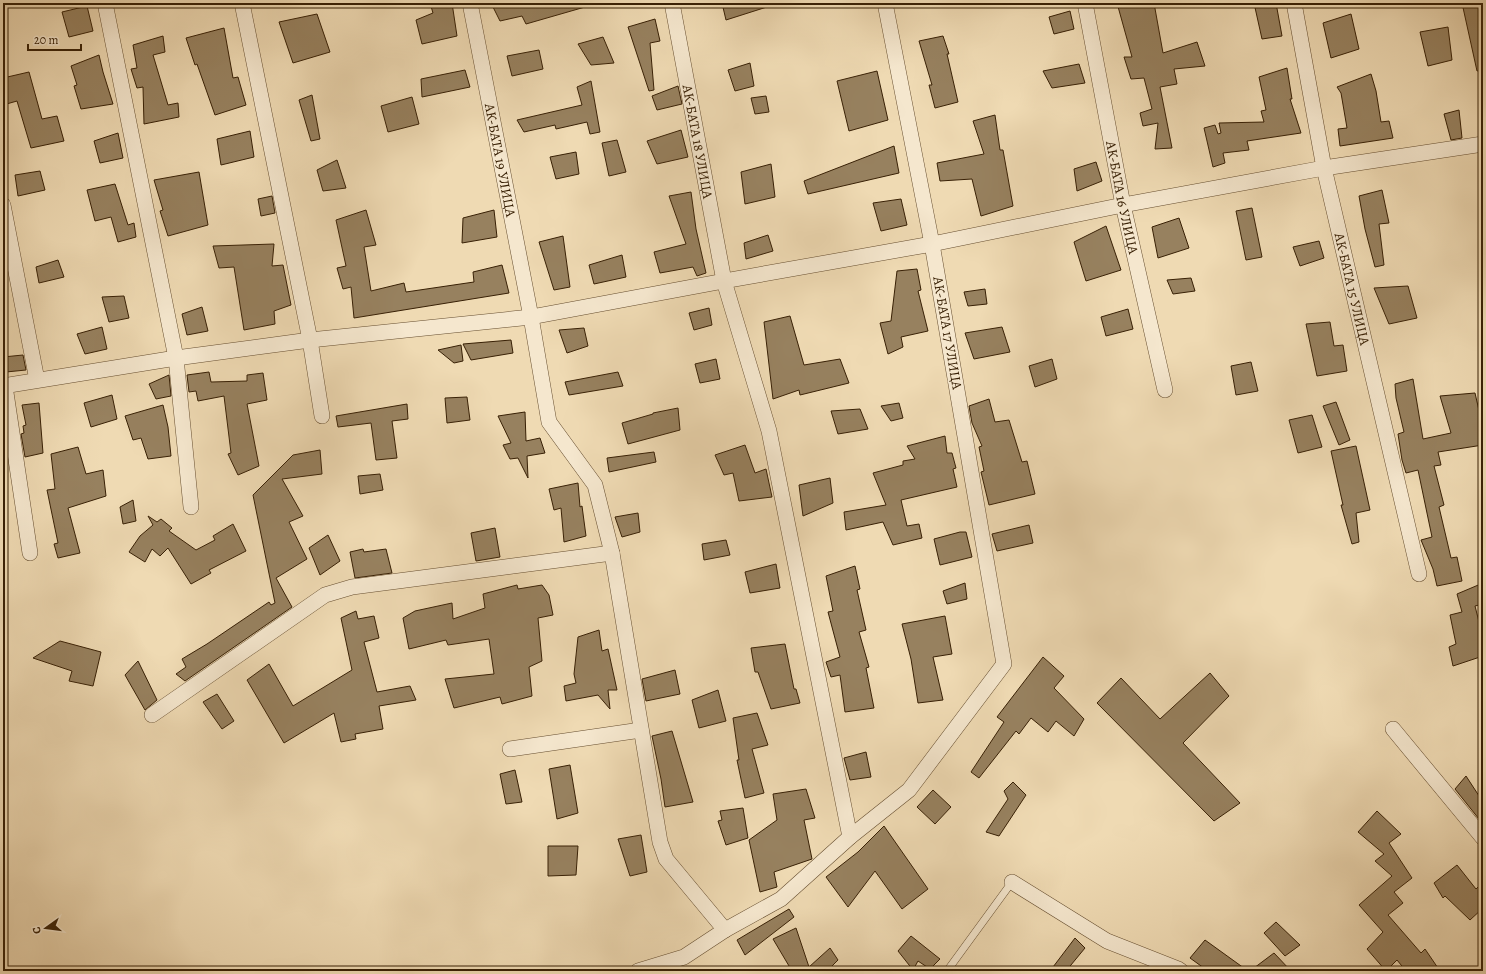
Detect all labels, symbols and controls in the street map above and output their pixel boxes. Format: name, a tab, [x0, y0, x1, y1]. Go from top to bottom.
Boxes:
scale bar	[28, 26, 81, 52]
text: 20 m	[34, 32, 58, 48]
street label: АК-БАТА 18 УЛИЦА	[677, 82, 718, 201]
street label: АК-БАТА 19 УЛИЦА	[480, 101, 520, 219]
street label: АК-БАТА 16 УЛИЦА	[1101, 138, 1143, 257]
street label: АК-БАТА 15 УЛИЦА	[1329, 230, 1374, 348]
street label: АК-БАТА 17 УЛИЦА	[928, 274, 967, 392]
north arrow	[26, 908, 66, 948]
text: С	[29, 925, 45, 935]

